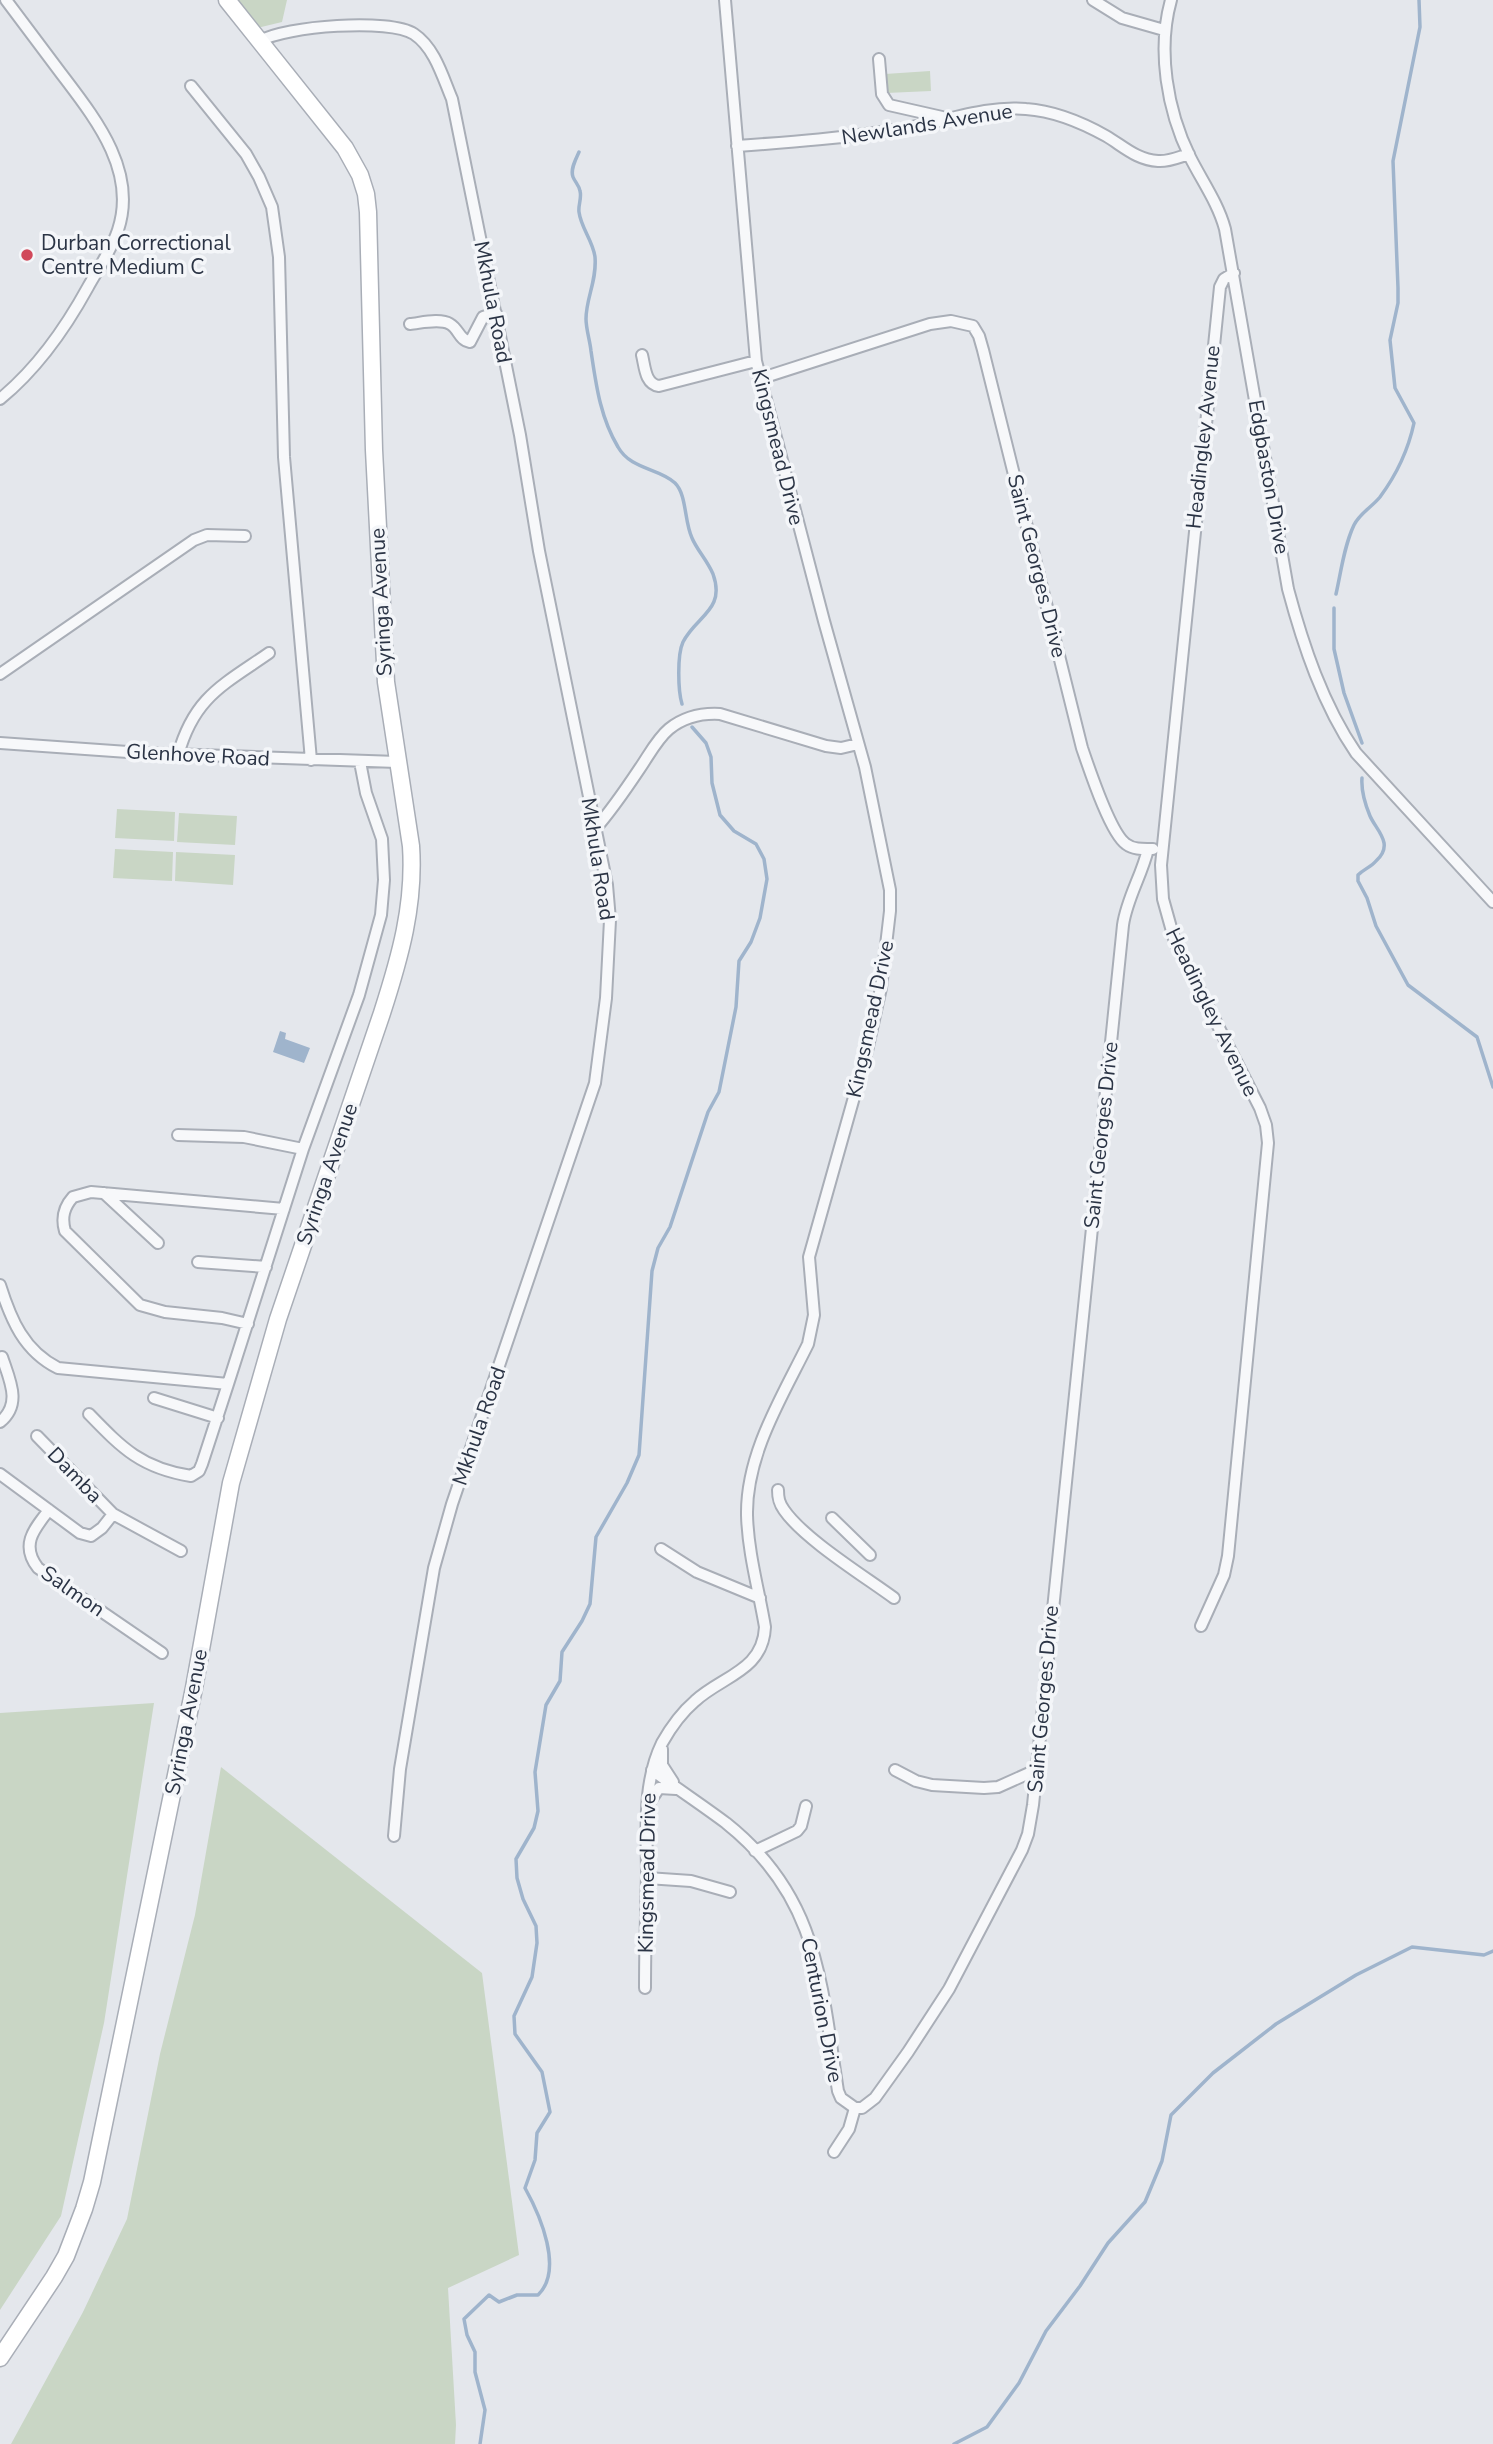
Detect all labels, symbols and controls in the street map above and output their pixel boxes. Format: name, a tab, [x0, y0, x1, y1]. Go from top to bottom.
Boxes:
street label: Newlands Avenue	[840, 97, 1014, 151]
place label: Durban Correctional Centre Medium C	[41, 229, 231, 281]
street label: Mkhula Road	[467, 239, 519, 365]
marker: Durban Correctional Centre Medium C	[19, 247, 35, 263]
street label: Headingley Avenue	[1179, 344, 1227, 530]
street label: Kingsmead Drive	[745, 366, 811, 528]
street label: Edgbaston Drive	[1242, 398, 1296, 556]
street label: Saint Georges Drive	[1001, 471, 1073, 661]
street label: Syringa Avenue	[363, 527, 399, 677]
street label: Glenhove Road	[125, 737, 271, 773]
street label: Mkhula Road	[574, 796, 622, 922]
street label: Headingley Avenue	[1159, 923, 1265, 1101]
street label: Kingsmead Drive	[840, 938, 900, 1100]
street label: Saint Georges Drive	[1077, 1040, 1125, 1230]
street label: Syringa Avenue	[290, 1099, 364, 1249]
street label: Mkhula Road	[446, 1363, 512, 1489]
street label: Damba	[41, 1441, 109, 1509]
street label: Salmon	[36, 1559, 110, 1623]
street label: Saint Georges Drive	[1021, 1604, 1065, 1794]
street label: Syringa Avenue	[158, 1647, 214, 1797]
street label: Kingsmead Drive	[632, 1793, 662, 1953]
street label: Centurion Drive	[794, 1935, 850, 2085]

